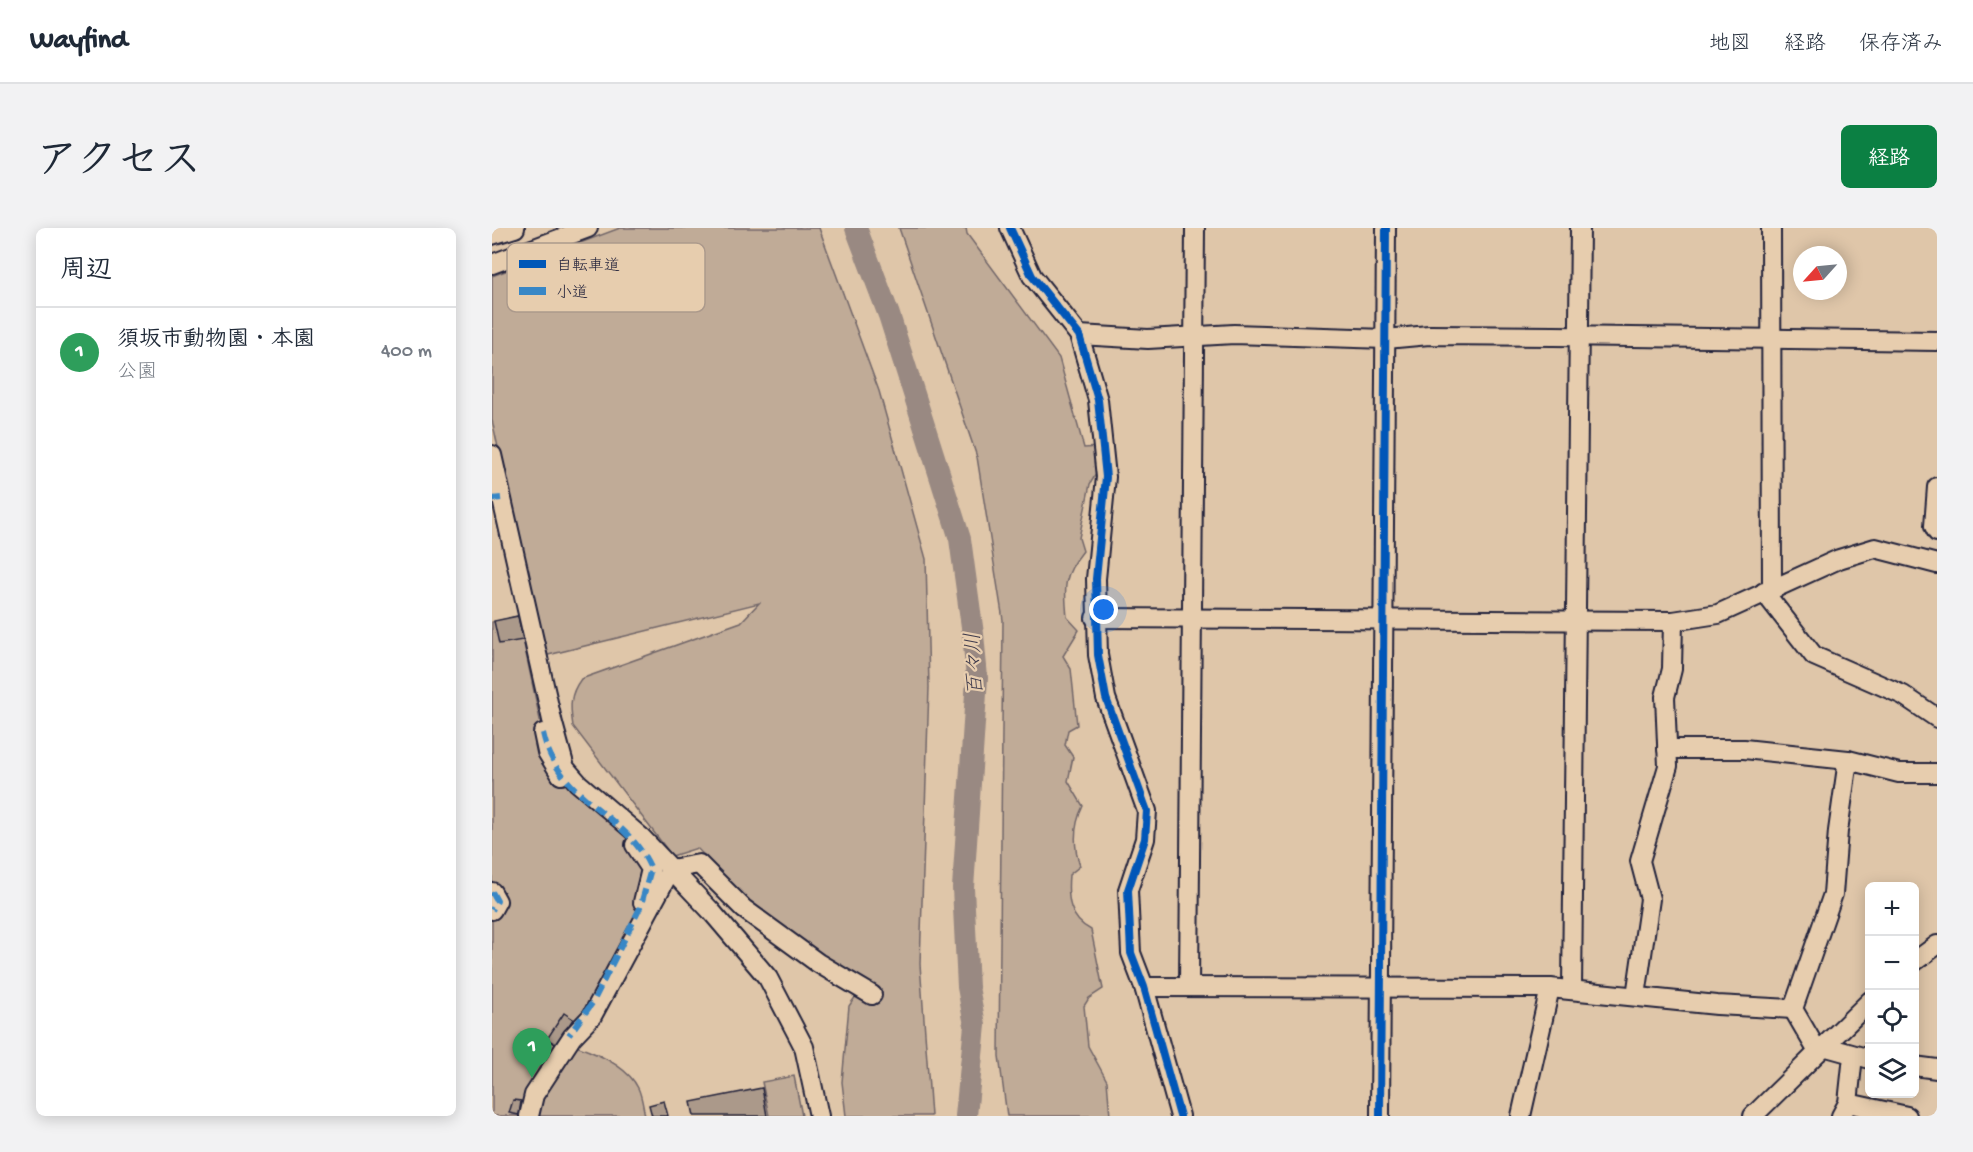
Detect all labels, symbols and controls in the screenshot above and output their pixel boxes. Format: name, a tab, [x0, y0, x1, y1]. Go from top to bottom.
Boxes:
text: Wayfind	[30, 25, 127, 58]
text: 地図	[1709, 33, 1751, 58]
text: 経路	[1784, 33, 1826, 58]
text: 保存済み	[1859, 33, 1943, 58]
button: 経路	[1841, 125, 1937, 188]
text: アクセス	[36, 140, 201, 189]
legend	[507, 243, 705, 312]
north arrow	[1793, 246, 1847, 300]
text: 自転車道	[556, 256, 620, 277]
text: 周辺	[60, 257, 112, 288]
text: 小道	[556, 284, 588, 304]
text: 須坂市動物園・本園	[117, 328, 315, 354]
text: 1	[75, 341, 84, 364]
text: 400 m	[381, 341, 432, 364]
text: 公園	[117, 362, 157, 385]
your location	[1089, 595, 1118, 624]
water label: 百々川	[961, 632, 991, 696]
map controls	[1865, 882, 1919, 1098]
button: +	[1865, 882, 1919, 936]
button: −	[1865, 936, 1919, 990]
button: locate	[1865, 990, 1919, 1044]
pin: 1	[512, 1028, 552, 1078]
button: layers	[1865, 1044, 1919, 1098]

